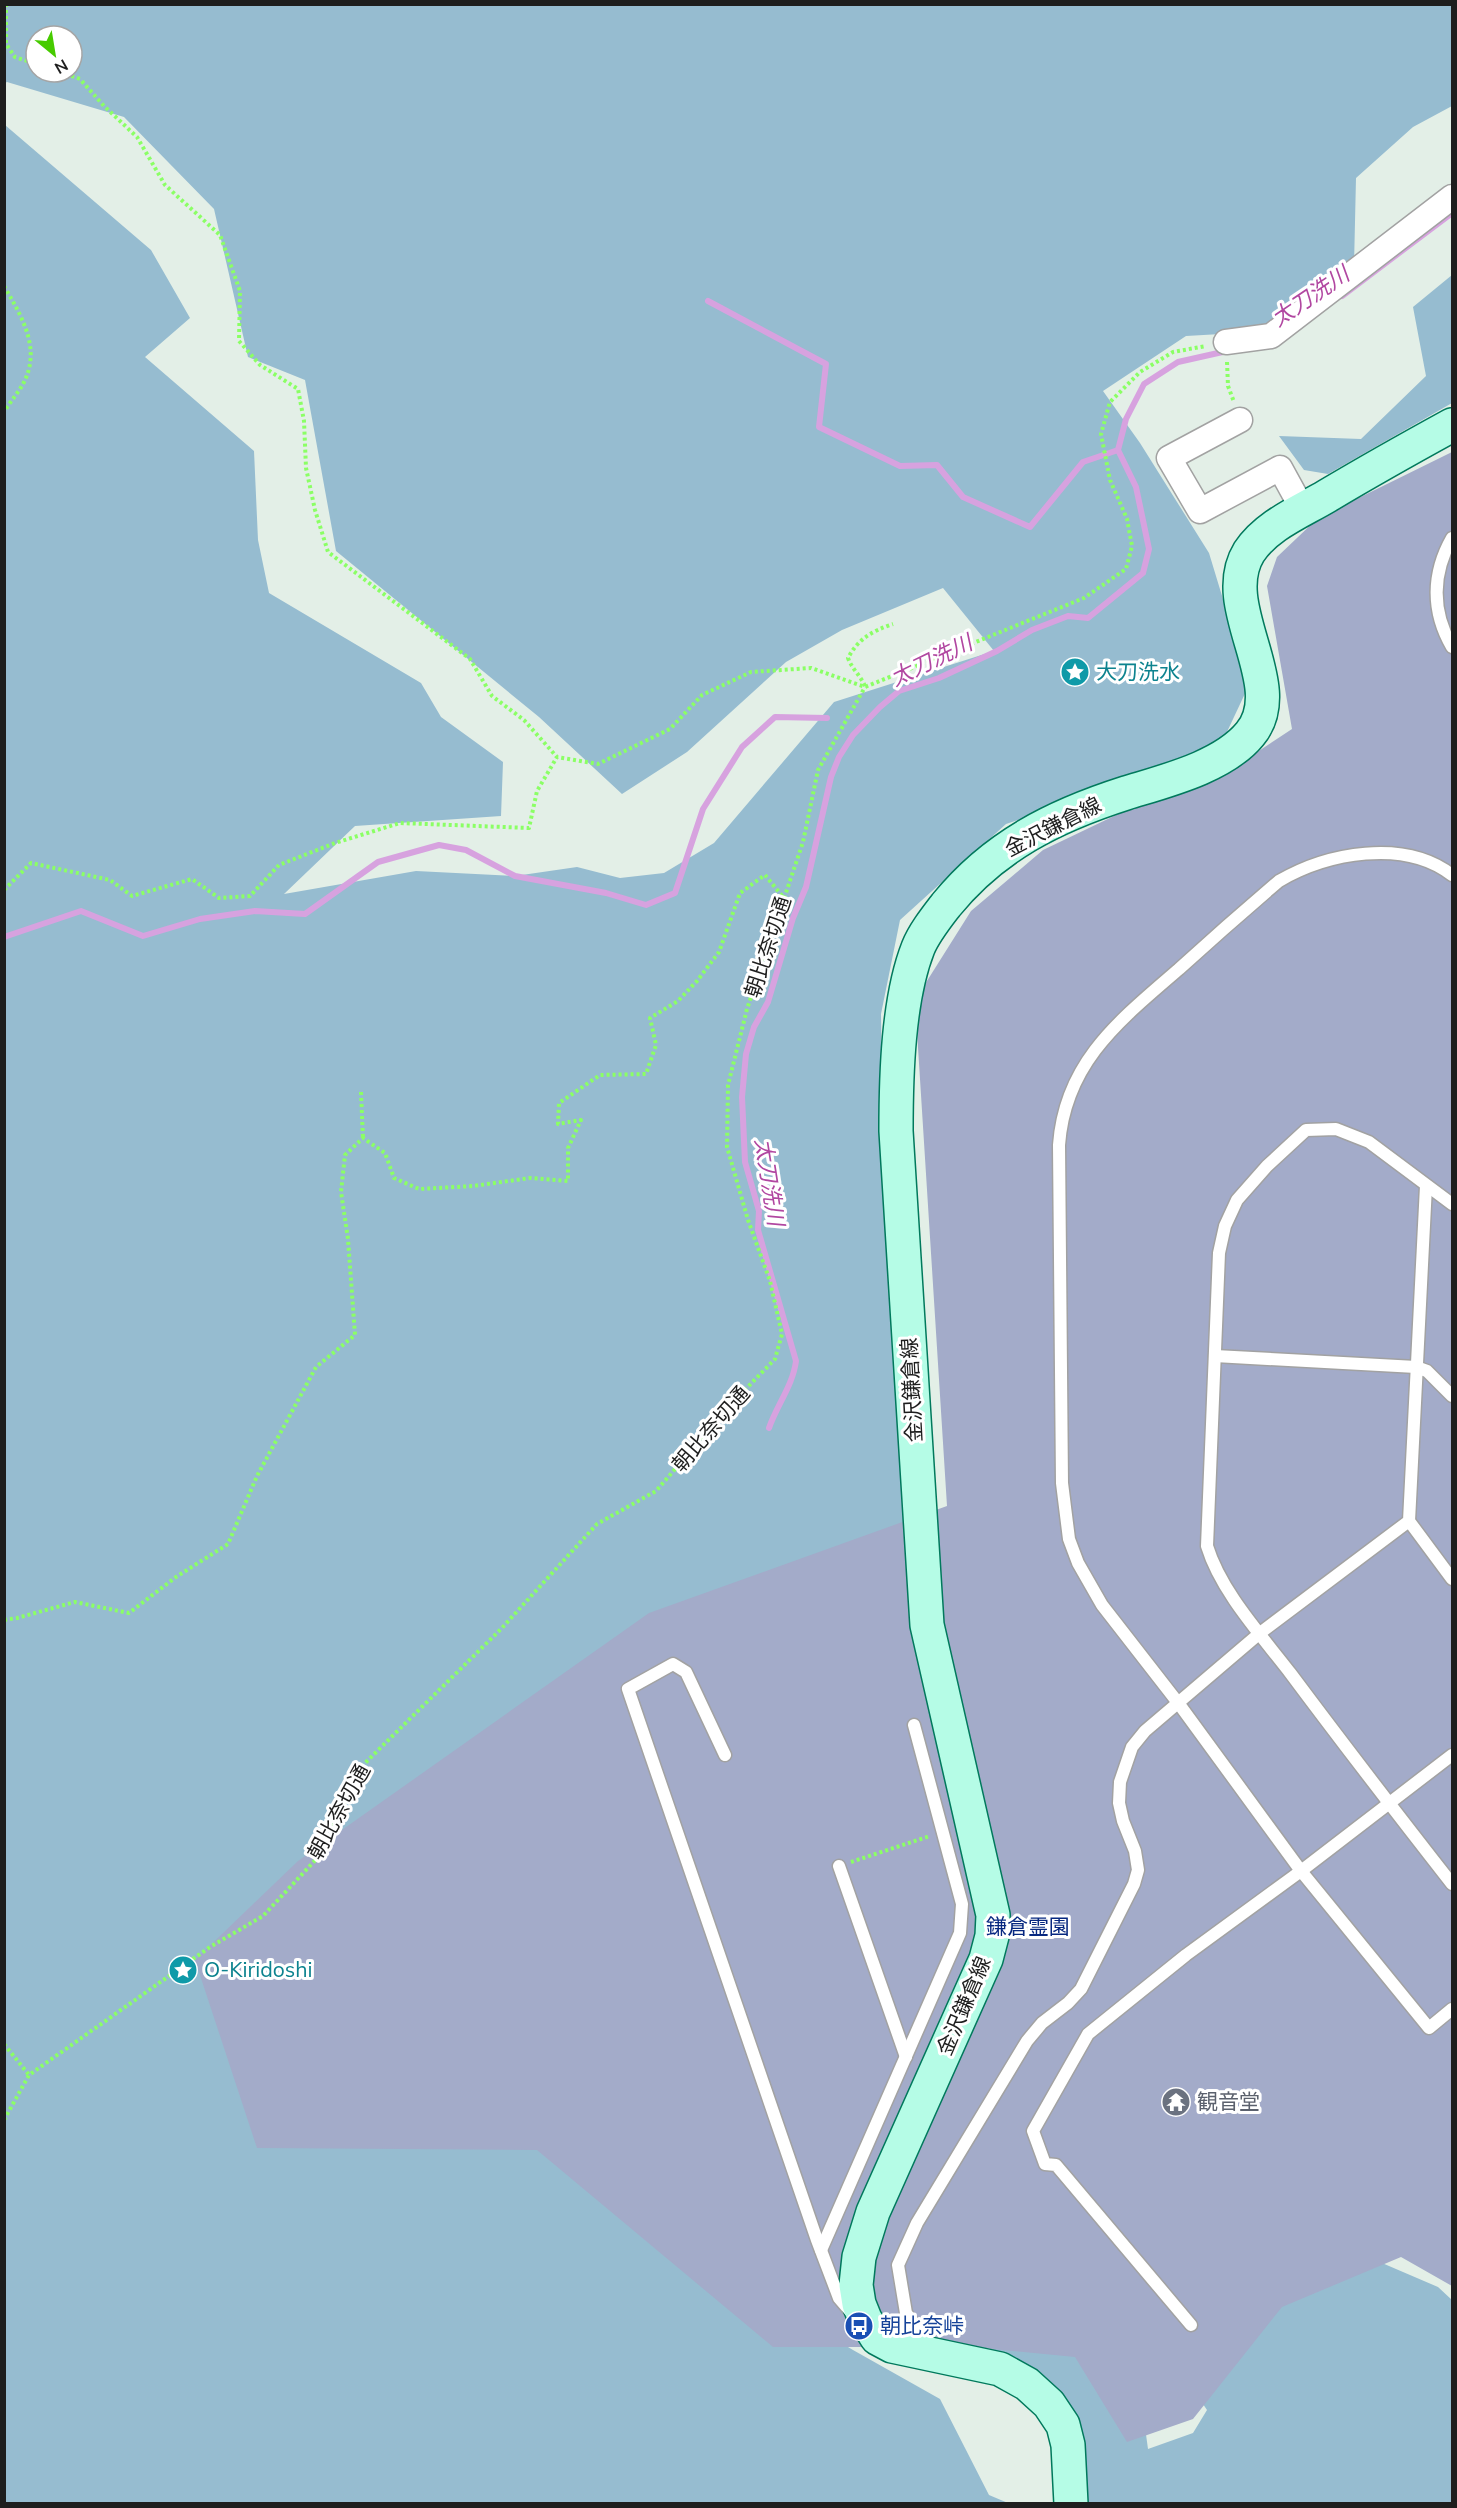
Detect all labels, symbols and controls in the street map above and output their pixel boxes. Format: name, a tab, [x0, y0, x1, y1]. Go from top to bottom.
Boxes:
north arrow	[24, 24, 84, 84]
text: N	[51, 55, 72, 79]
water label: 太刀洗川	[1266, 259, 1356, 332]
water label: 太刀洗川	[885, 627, 978, 692]
place icon: 大刀洗水	[1059, 656, 1091, 688]
place label: 大刀洗水	[1096, 658, 1180, 684]
street label: 金沢鎌倉線	[1000, 791, 1105, 862]
street label: 朝比奈切通	[738, 893, 796, 1001]
water label: 太刀洗川	[749, 1136, 791, 1230]
street label: 金沢鎌倉線	[895, 1337, 927, 1443]
street label: 朝比奈切通	[666, 1380, 754, 1476]
street label: 朝比奈切通	[301, 1759, 375, 1864]
park label: 鎌倉霊園	[986, 1913, 1070, 1939]
street label: 金沢鎌倉線	[931, 1952, 996, 2059]
place icon: O-Kiridoshi	[167, 1954, 199, 1986]
place label: O-Kiridoshi	[204, 1956, 312, 1982]
temple icon: 観音堂	[1160, 2086, 1192, 2118]
place label: 観音堂	[1197, 2088, 1260, 2114]
bus stop icon: 朝比奈峠	[843, 2310, 875, 2342]
place label: 朝比奈峠	[880, 2312, 964, 2338]

